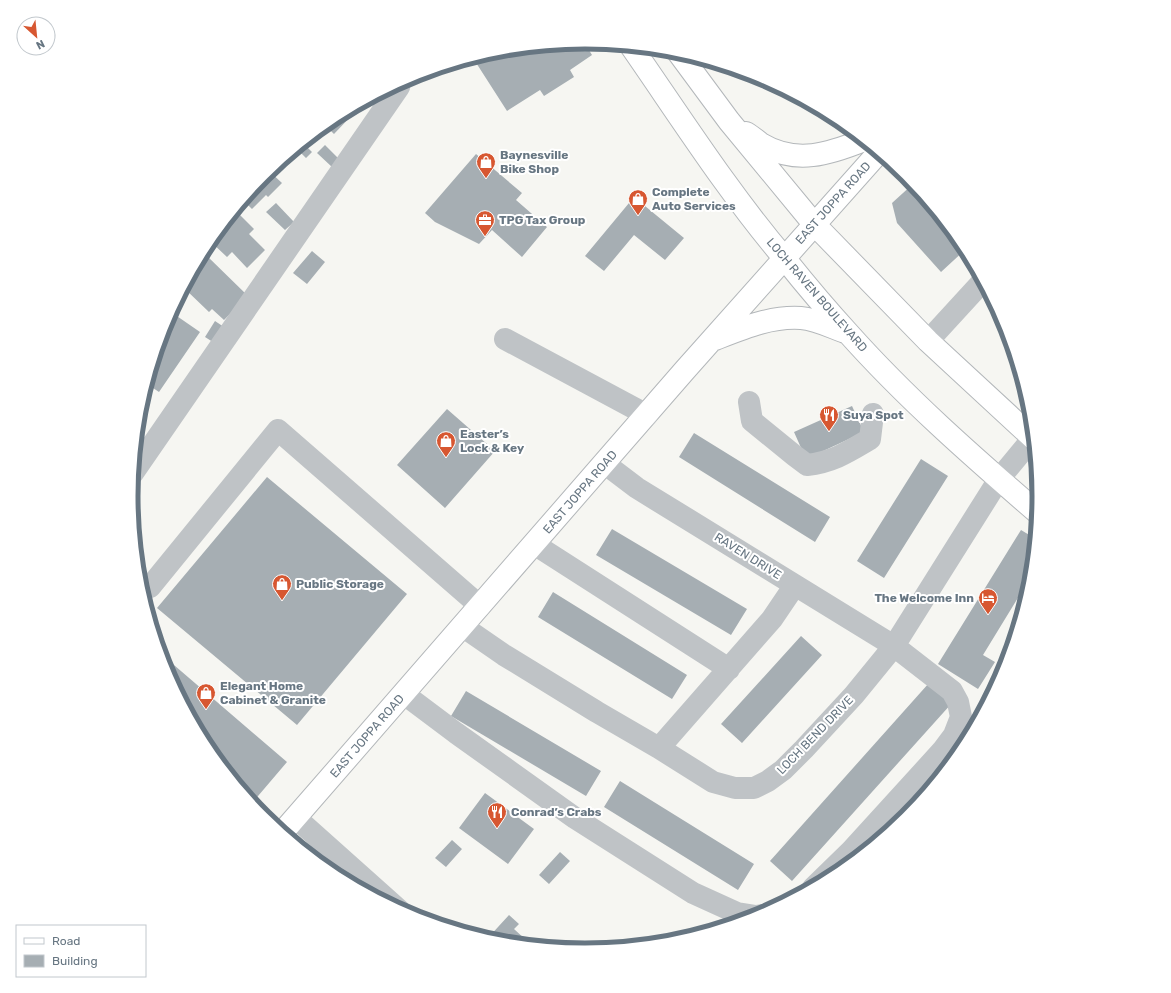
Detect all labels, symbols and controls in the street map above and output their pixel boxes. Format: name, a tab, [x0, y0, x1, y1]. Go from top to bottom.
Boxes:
north arrow	[16, 16, 56, 56]
text: N	[34, 37, 47, 52]
place label: Baynesville Bike Shop	[500, 148, 568, 176]
shop icon: Baynesville Bike Shop	[475, 151, 497, 179]
street label: EAST JOPPA ROAD	[792, 159, 874, 247]
place label: Complete Auto Services	[652, 185, 736, 213]
shop icon: Complete Auto Services	[627, 188, 649, 216]
office icon: TPG Tax Group	[474, 209, 496, 237]
place label: TPG Tax Group	[499, 213, 586, 227]
street label: LOCH RAVEN BOULEVARD	[764, 235, 870, 355]
restaurant icon: Suya Spot	[818, 404, 840, 432]
place label: Suya Spot	[843, 408, 904, 422]
place label: Easter’s Lock & Key	[460, 427, 524, 455]
shop icon: Easter’s Lock & Key	[435, 430, 457, 458]
street label: EAST JOPPA ROAD	[540, 448, 620, 536]
street label: RAVEN DRIVE	[712, 530, 784, 582]
shop icon: Public Storage	[271, 573, 293, 601]
place label: Public Storage	[296, 577, 384, 591]
hotel icon: The Welcome Inn	[977, 587, 999, 615]
place label: The Welcome Inn	[875, 591, 974, 605]
place label: Elegant Home Cabinet & Granite	[220, 679, 326, 707]
shop icon: Elegant Home Cabinet & Granite	[195, 682, 217, 710]
street label: EAST JOPPA ROAD	[327, 692, 407, 780]
street label: LOCH BEND DRIVE	[774, 693, 856, 777]
restaurant icon: Conrad’s Crabs	[486, 801, 508, 829]
place label: Conrad’s Crabs	[511, 805, 602, 819]
legend	[16, 925, 146, 977]
text: Road	[52, 934, 80, 948]
text: Building	[52, 954, 98, 968]

